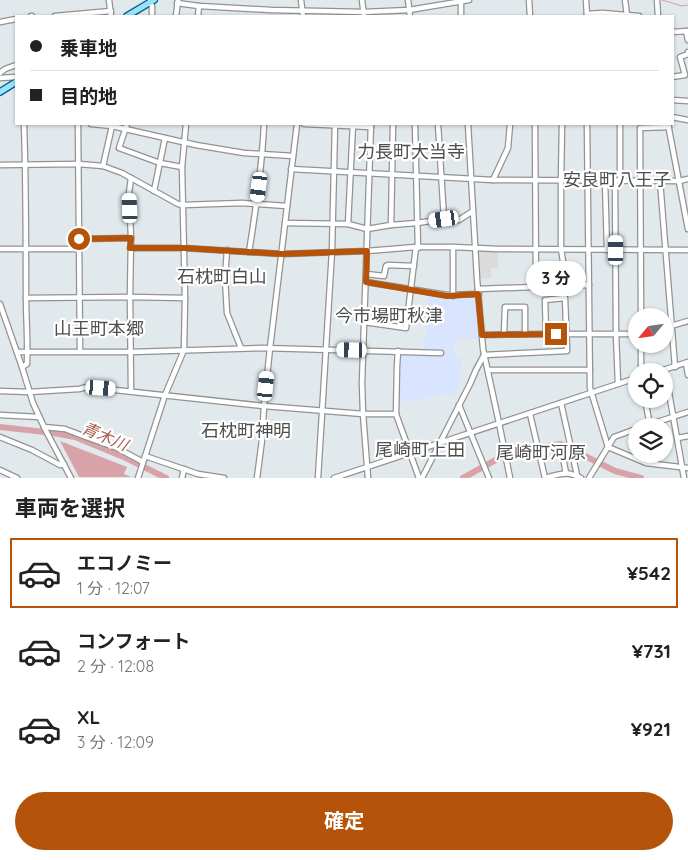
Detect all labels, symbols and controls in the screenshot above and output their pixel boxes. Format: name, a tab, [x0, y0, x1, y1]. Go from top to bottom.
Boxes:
text: 乗車地	[60, 36, 117, 60]
text: 目的地	[60, 84, 117, 108]
district label: 力長町大当寺	[357, 140, 465, 163]
district label: 安良町八王子	[563, 168, 671, 191]
car	[249, 171, 268, 203]
car	[121, 193, 138, 223]
car	[428, 209, 459, 229]
route start	[68, 228, 90, 250]
car	[608, 235, 623, 265]
callout: 3 分	[526, 262, 586, 296]
district label: 石枕町白山	[177, 265, 267, 288]
text: 3 分	[541, 268, 571, 288]
district label: 今市場町秋津	[335, 304, 443, 327]
north arrow	[628, 308, 672, 352]
map controls	[628, 308, 673, 463]
district label: 山王町本郷	[54, 317, 144, 340]
route end	[545, 323, 567, 345]
car	[336, 342, 367, 358]
button: locate	[628, 363, 673, 408]
car	[256, 370, 275, 402]
car	[85, 379, 116, 397]
water label: 青木川	[79, 417, 133, 455]
button: layers	[628, 418, 673, 463]
district label: 石枕町神明	[201, 419, 291, 442]
district label: 尾崎町上田	[375, 438, 465, 461]
district label: 尾崎町河原	[496, 441, 586, 464]
text: 車両を選択	[15, 494, 125, 522]
icon: car	[17, 551, 62, 596]
text: エコノミー	[77, 551, 172, 575]
text: ¥542	[627, 561, 671, 585]
text: 1 分 · 12:07	[77, 578, 150, 598]
icon: car	[17, 629, 62, 674]
text: コンフォート	[77, 629, 190, 653]
text: ¥731	[632, 639, 671, 663]
text: 2 分 · 12:08	[77, 656, 154, 676]
text: XL	[77, 705, 100, 729]
icon: car	[17, 707, 62, 752]
text: ¥921	[631, 717, 671, 741]
text: 3 分 · 12:09	[77, 732, 154, 752]
button: 確定	[15, 792, 673, 850]

